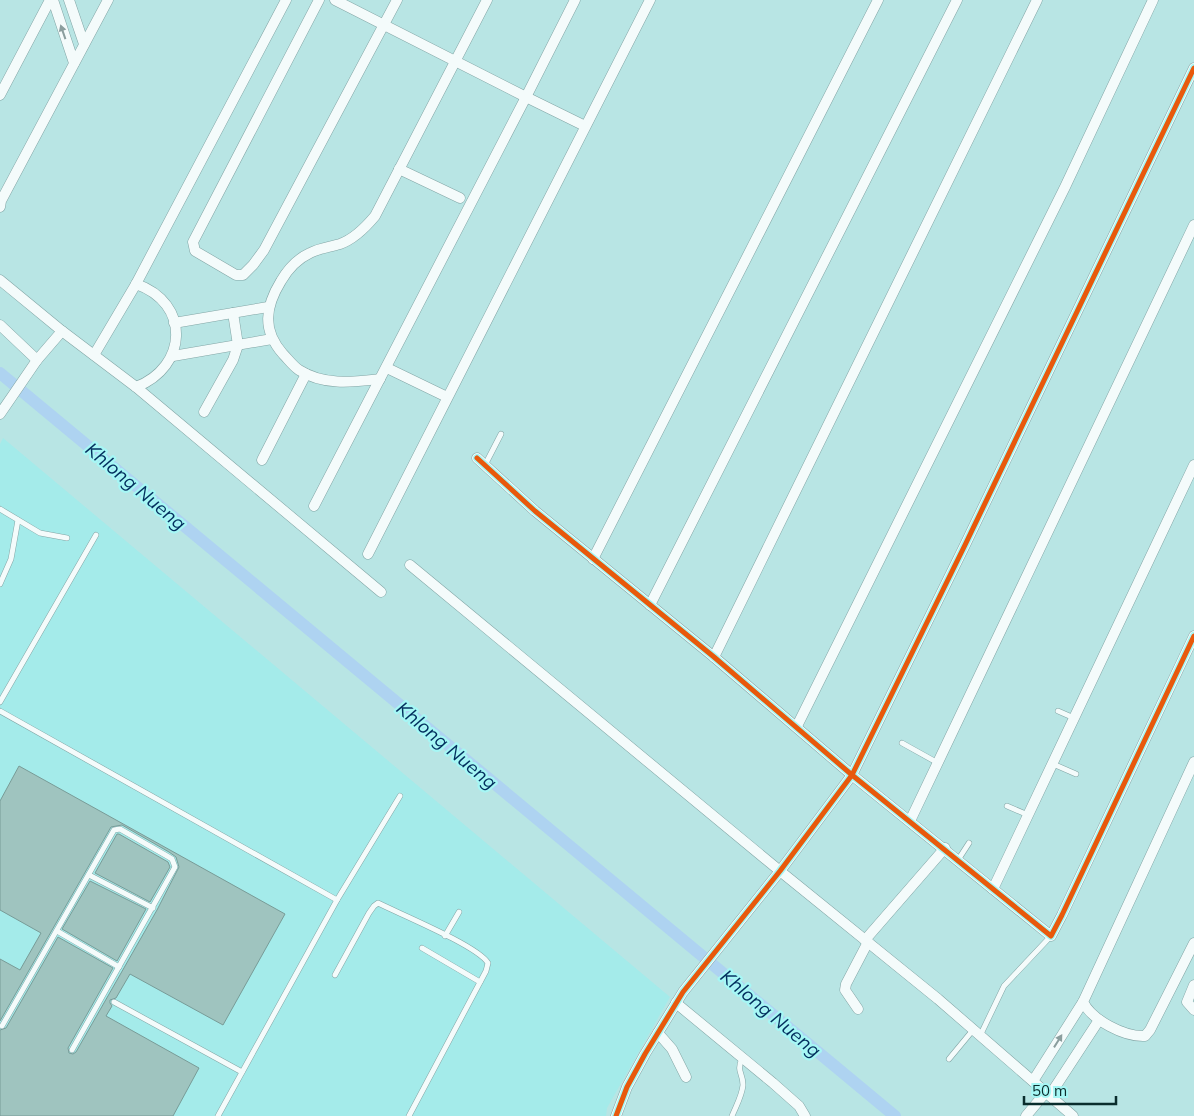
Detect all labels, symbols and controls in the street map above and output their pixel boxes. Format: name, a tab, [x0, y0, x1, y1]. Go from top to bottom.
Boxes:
one-way arrow	[59, 24, 66, 39]
water label: Khlong Nueng	[81, 437, 191, 535]
water label: Khlong Nueng	[392, 696, 502, 794]
water label: Khlong Nueng	[716, 964, 826, 1062]
one-way arrow	[1053, 1035, 1063, 1048]
scale bar	[1024, 1074, 1116, 1106]
text: 50 m	[1032, 1081, 1067, 1100]

